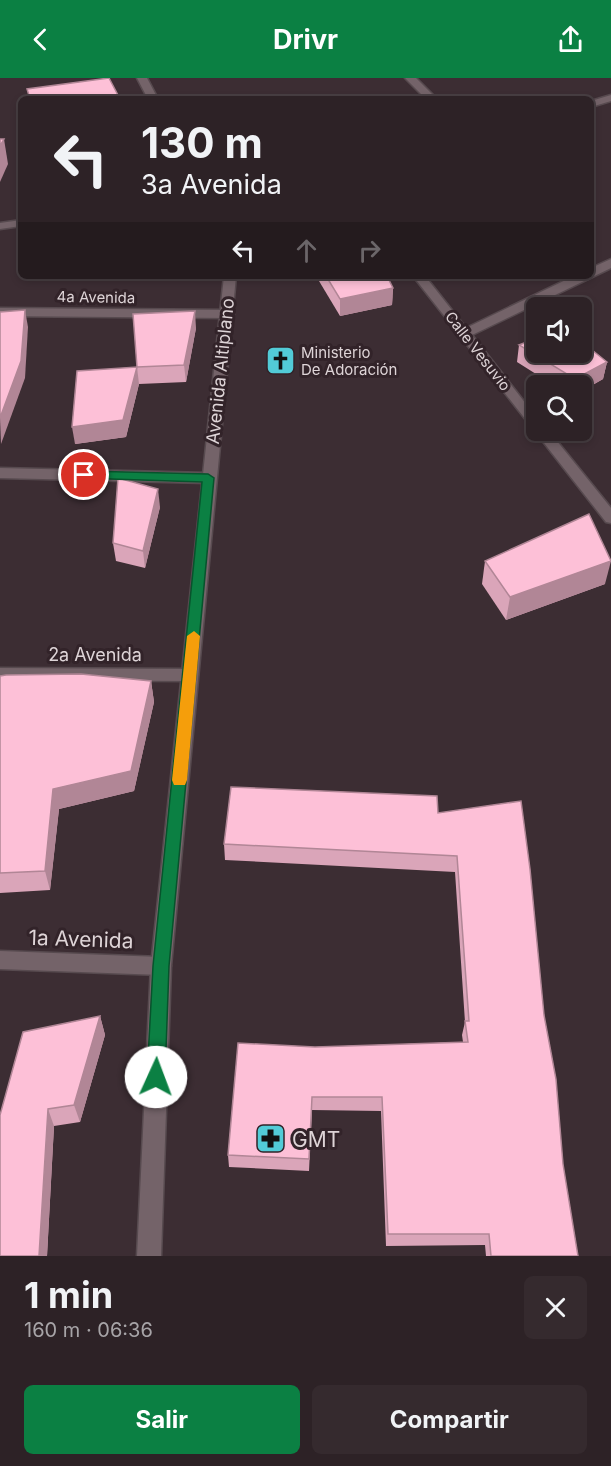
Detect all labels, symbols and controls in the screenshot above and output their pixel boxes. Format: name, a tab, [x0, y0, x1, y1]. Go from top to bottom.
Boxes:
icon: back	[24, 23, 57, 56]
text: Drivr	[273, 23, 338, 56]
icon: share	[554, 23, 587, 56]
text: 130 m	[141, 117, 263, 168]
icon: left	[42, 120, 120, 198]
text: 3a Avenida	[141, 168, 282, 201]
icon: left	[227, 234, 260, 267]
icon: ahead	[290, 234, 323, 267]
icon: right	[353, 234, 386, 267]
street label: 4a Avenida	[57, 287, 135, 307]
street label: Avenida Altiplano	[202, 297, 238, 445]
map controls	[526, 297, 592, 441]
button: sound	[526, 297, 592, 363]
street label: Calle Vesuvio	[441, 307, 515, 395]
place label: Ministerio De Adoración	[301, 343, 397, 379]
church icon: Ministerio De Adoración	[264, 345, 296, 377]
button: search	[526, 375, 592, 441]
pin	[58, 449, 109, 500]
icon: arrive	[67, 458, 100, 491]
street label: 2a Avenida	[48, 644, 142, 665]
street label: 1a Avenida	[28, 925, 134, 953]
position arrow	[124, 1045, 188, 1109]
pharmacy icon: GMT	[255, 1123, 287, 1155]
place label: GMT	[292, 1127, 340, 1152]
text: 1 min	[24, 1273, 113, 1317]
button: close	[524, 1276, 587, 1339]
text: 160 m · 06:36	[24, 1318, 153, 1342]
button: Salir	[24, 1385, 300, 1454]
button: Compartir	[312, 1385, 587, 1454]

